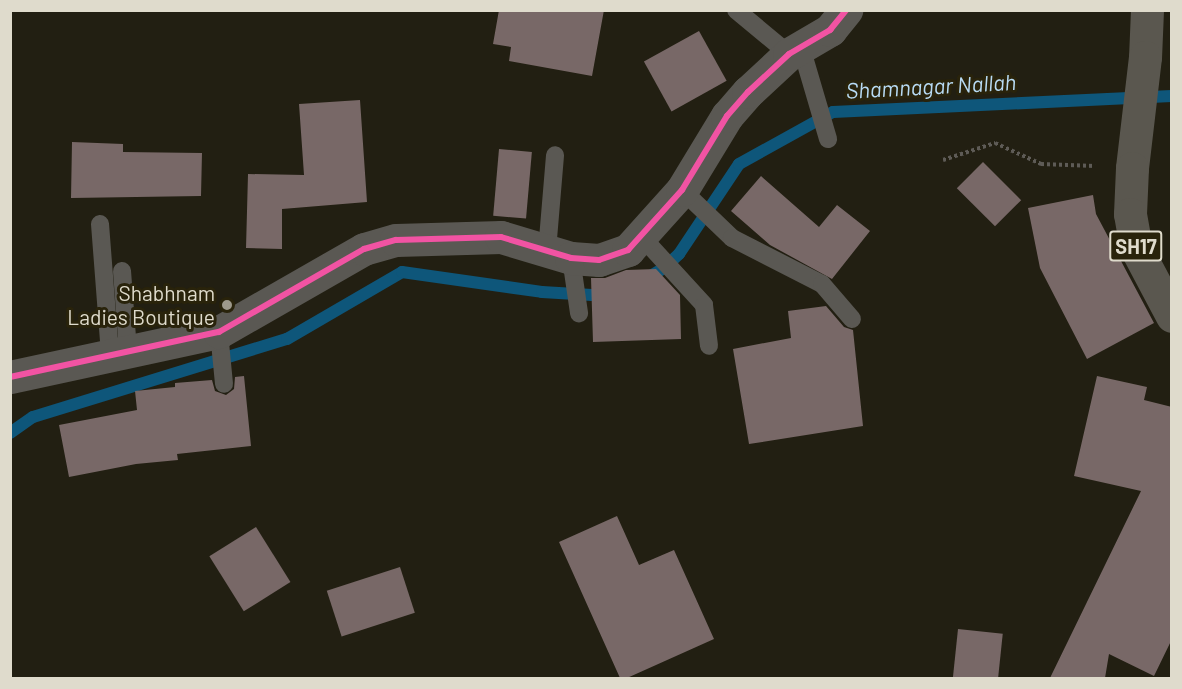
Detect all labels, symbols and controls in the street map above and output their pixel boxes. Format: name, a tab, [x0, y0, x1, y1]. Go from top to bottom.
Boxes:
water label: Shamnagar Nallah	[845, 68, 1017, 104]
road number: SH17	[1109, 229, 1163, 263]
place label: Shabhnam Ladies Boutique	[67, 280, 215, 330]
marker: Shabhnam Ladies Boutique	[220, 298, 234, 312]

